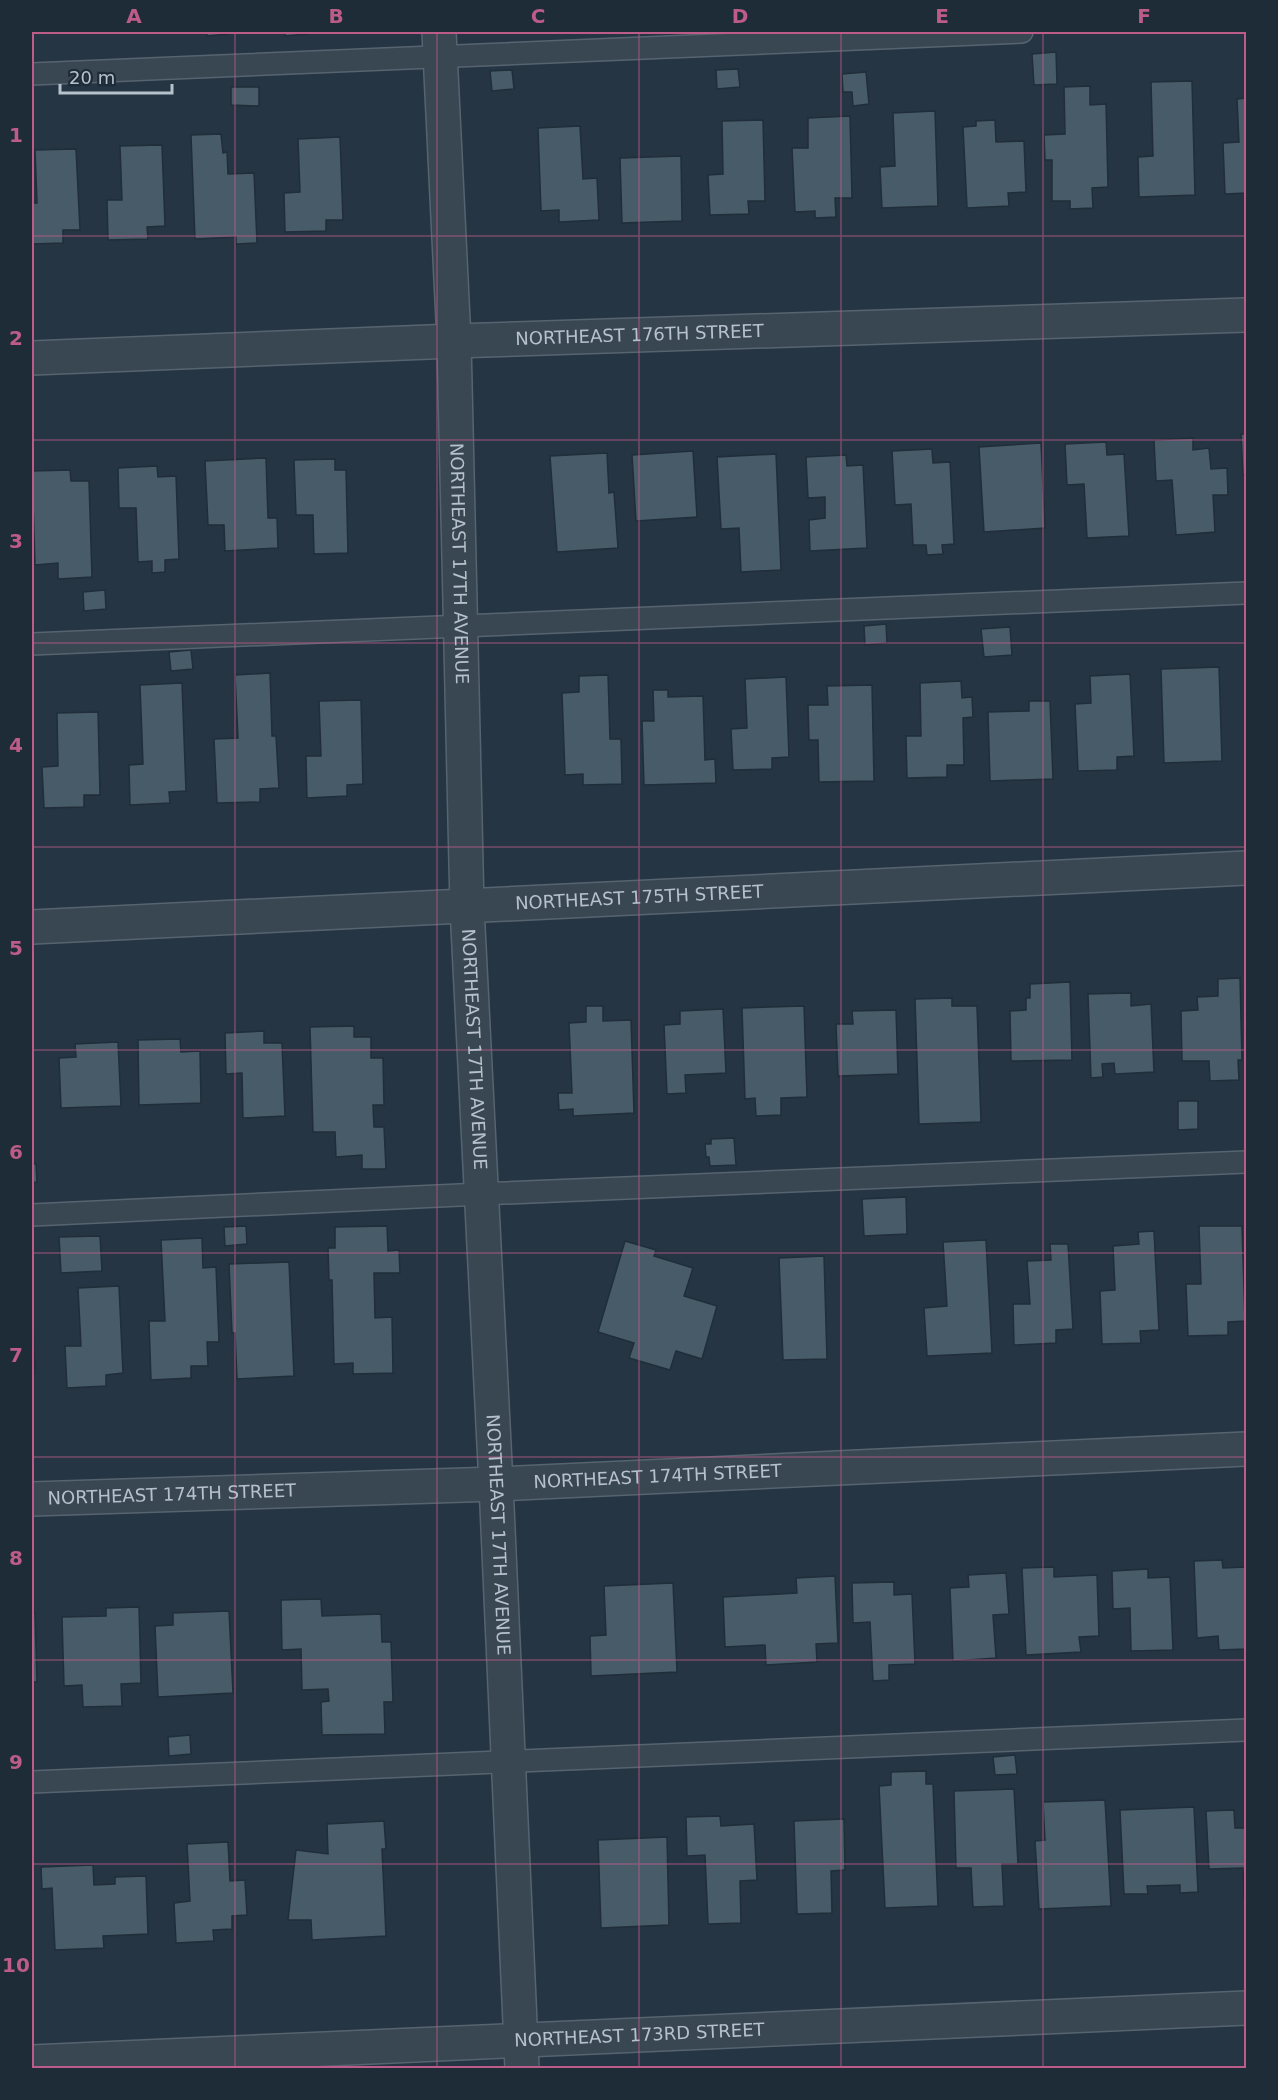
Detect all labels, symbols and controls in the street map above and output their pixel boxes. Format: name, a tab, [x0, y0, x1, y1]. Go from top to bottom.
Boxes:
text: A	[126, 4, 142, 28]
text: B	[328, 4, 344, 28]
text: C	[531, 4, 545, 28]
text: D	[732, 4, 748, 28]
text: E	[935, 4, 949, 28]
text: F	[1137, 4, 1151, 28]
scale bar	[60, 57, 172, 95]
text: 20 m	[69, 67, 115, 88]
text: 1	[9, 123, 23, 147]
street label: NORTHEAST 176TH STREET	[515, 320, 765, 349]
text: 2	[9, 326, 23, 350]
street label: NORTHEAST 17TH AVENUE	[446, 443, 473, 684]
text: 3	[9, 529, 23, 553]
text: 4	[9, 733, 23, 757]
street label: NORTHEAST 175TH STREET	[515, 880, 765, 914]
street label: NORTHEAST 17TH AVENUE	[458, 928, 491, 1170]
text: 5	[9, 936, 23, 960]
text: 6	[9, 1140, 23, 1164]
text: 7	[9, 1343, 23, 1367]
street label: NORTHEAST 17TH AVENUE	[483, 1414, 515, 1656]
street label: NORTHEAST 174TH STREET	[533, 1460, 783, 1492]
street label: NORTHEAST 174TH STREET	[47, 1479, 297, 1508]
text: 8	[9, 1546, 23, 1570]
text: 9	[9, 1750, 23, 1774]
text: 10	[2, 1953, 30, 1977]
street label: NORTHEAST 173RD STREET	[514, 2018, 766, 2051]

